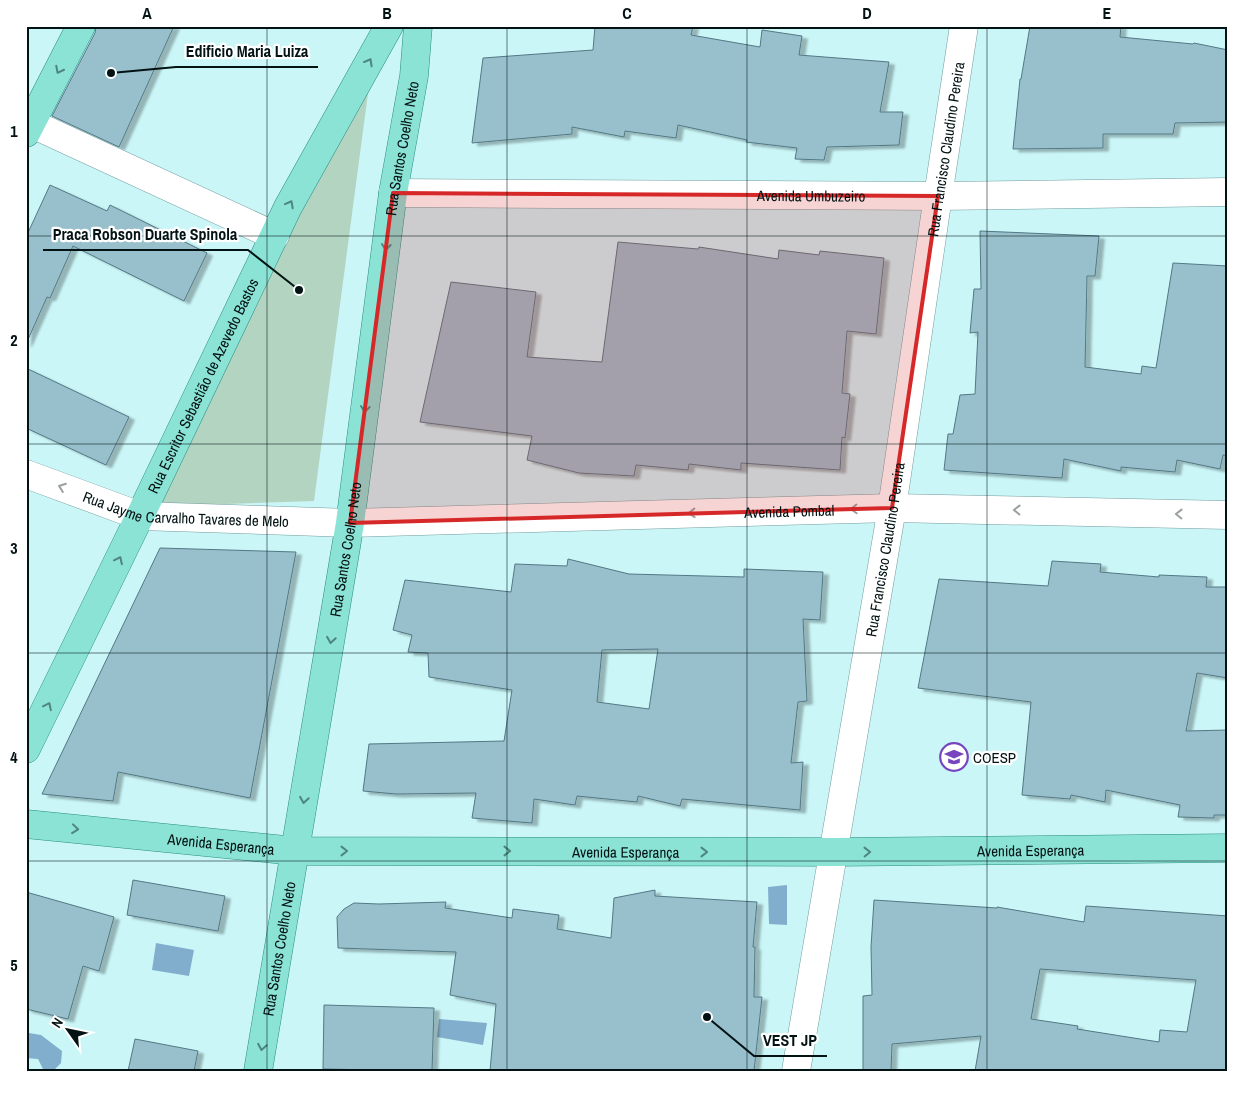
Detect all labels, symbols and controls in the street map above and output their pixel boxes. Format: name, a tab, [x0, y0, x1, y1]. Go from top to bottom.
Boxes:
text: A	[142, 2, 152, 24]
text: B	[382, 2, 392, 24]
text: C	[622, 2, 632, 24]
text: D	[862, 2, 872, 24]
text: E	[1103, 2, 1112, 24]
callout: Edificio Maria Luiza	[176, 36, 318, 67]
text: Edificio Maria Luiza	[186, 40, 309, 62]
one-way arrow	[363, 58, 373, 67]
street label: Rua Francisco Claudino Pereira	[922, 60, 969, 238]
one-way arrow	[55, 64, 65, 73]
street label: Rua Santos Coelho Neto	[380, 79, 423, 217]
text: 1	[10, 120, 18, 142]
street label: Avenida Umbuzeiro	[756, 184, 865, 206]
one-way arrow	[284, 200, 294, 209]
callout: Praca Robson Duarte Spinola	[43, 219, 248, 250]
text: Praca Robson Duarte Spinola	[53, 223, 238, 245]
one-way arrow	[381, 244, 392, 252]
street label: Rua Escritor Sebastião de Azevedo Bastos	[142, 275, 263, 497]
text: 2	[10, 329, 18, 351]
one-way arrow	[360, 405, 371, 413]
street label: Rua Francisco Claudino Pereira	[860, 461, 909, 638]
street label: Rua Santos Coelho Neto	[324, 480, 366, 618]
one-way arrow	[58, 483, 67, 493]
street label: Rua Jayme Carvalho Tavares de Melo	[80, 485, 289, 531]
street label: Avenida Pombal	[743, 499, 835, 523]
one-way arrow	[850, 504, 858, 514]
one-way arrow	[1012, 505, 1020, 516]
one-way arrow	[687, 508, 695, 519]
one-way arrow	[1175, 509, 1182, 519]
text: 3	[10, 537, 18, 559]
one-way arrow	[113, 556, 123, 565]
one-way arrow	[326, 635, 336, 644]
one-way arrow	[41, 702, 51, 711]
school or university icon: COESP	[939, 742, 969, 772]
text: 4	[10, 746, 18, 768]
place label: COESP	[973, 747, 1016, 768]
one-way arrow	[299, 796, 309, 804]
one-way arrow	[71, 823, 79, 834]
street label: Avenida Esperança	[166, 828, 276, 859]
street label: Avenida Esperança	[976, 839, 1085, 861]
street label: Avenida Esperança	[571, 841, 679, 862]
one-way arrow	[340, 846, 348, 856]
one-way arrow	[503, 846, 511, 856]
one-way arrow	[700, 847, 708, 857]
one-way arrow	[863, 847, 871, 857]
street label: Rua Santos Coelho Neto	[257, 880, 300, 1018]
text: 5	[10, 954, 18, 976]
north arrow	[42, 1004, 92, 1054]
text: N	[47, 1015, 67, 1031]
callout: VEST JP	[754, 1025, 827, 1056]
text: VEST JP	[763, 1029, 817, 1051]
one-way arrow	[258, 1042, 268, 1051]

